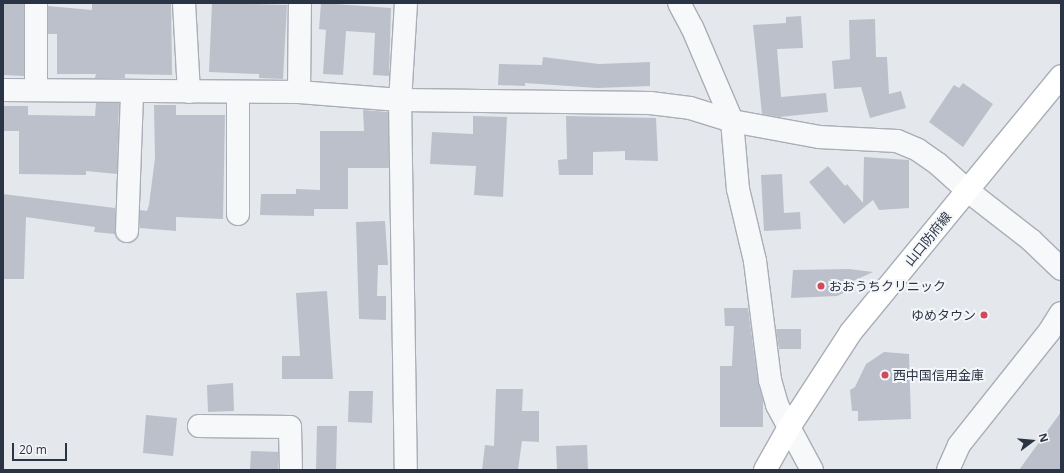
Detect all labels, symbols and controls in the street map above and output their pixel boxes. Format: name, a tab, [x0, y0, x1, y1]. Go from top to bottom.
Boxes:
street label: 山口防府線	[901, 209, 955, 269]
place label: おおうちクリニック	[829, 278, 946, 294]
marker: おおうちクリニック	[816, 281, 826, 291]
place label: ゆめタウン	[911, 307, 976, 323]
marker: ゆめタウン	[979, 310, 989, 320]
place label: 西中国信用金庫	[893, 367, 984, 383]
marker: 西中国信用金庫	[880, 370, 890, 380]
north arrow	[1012, 421, 1052, 461]
text: N	[1036, 431, 1052, 444]
scale bar	[14, 435, 69, 461]
text: 20 m	[19, 441, 47, 458]

